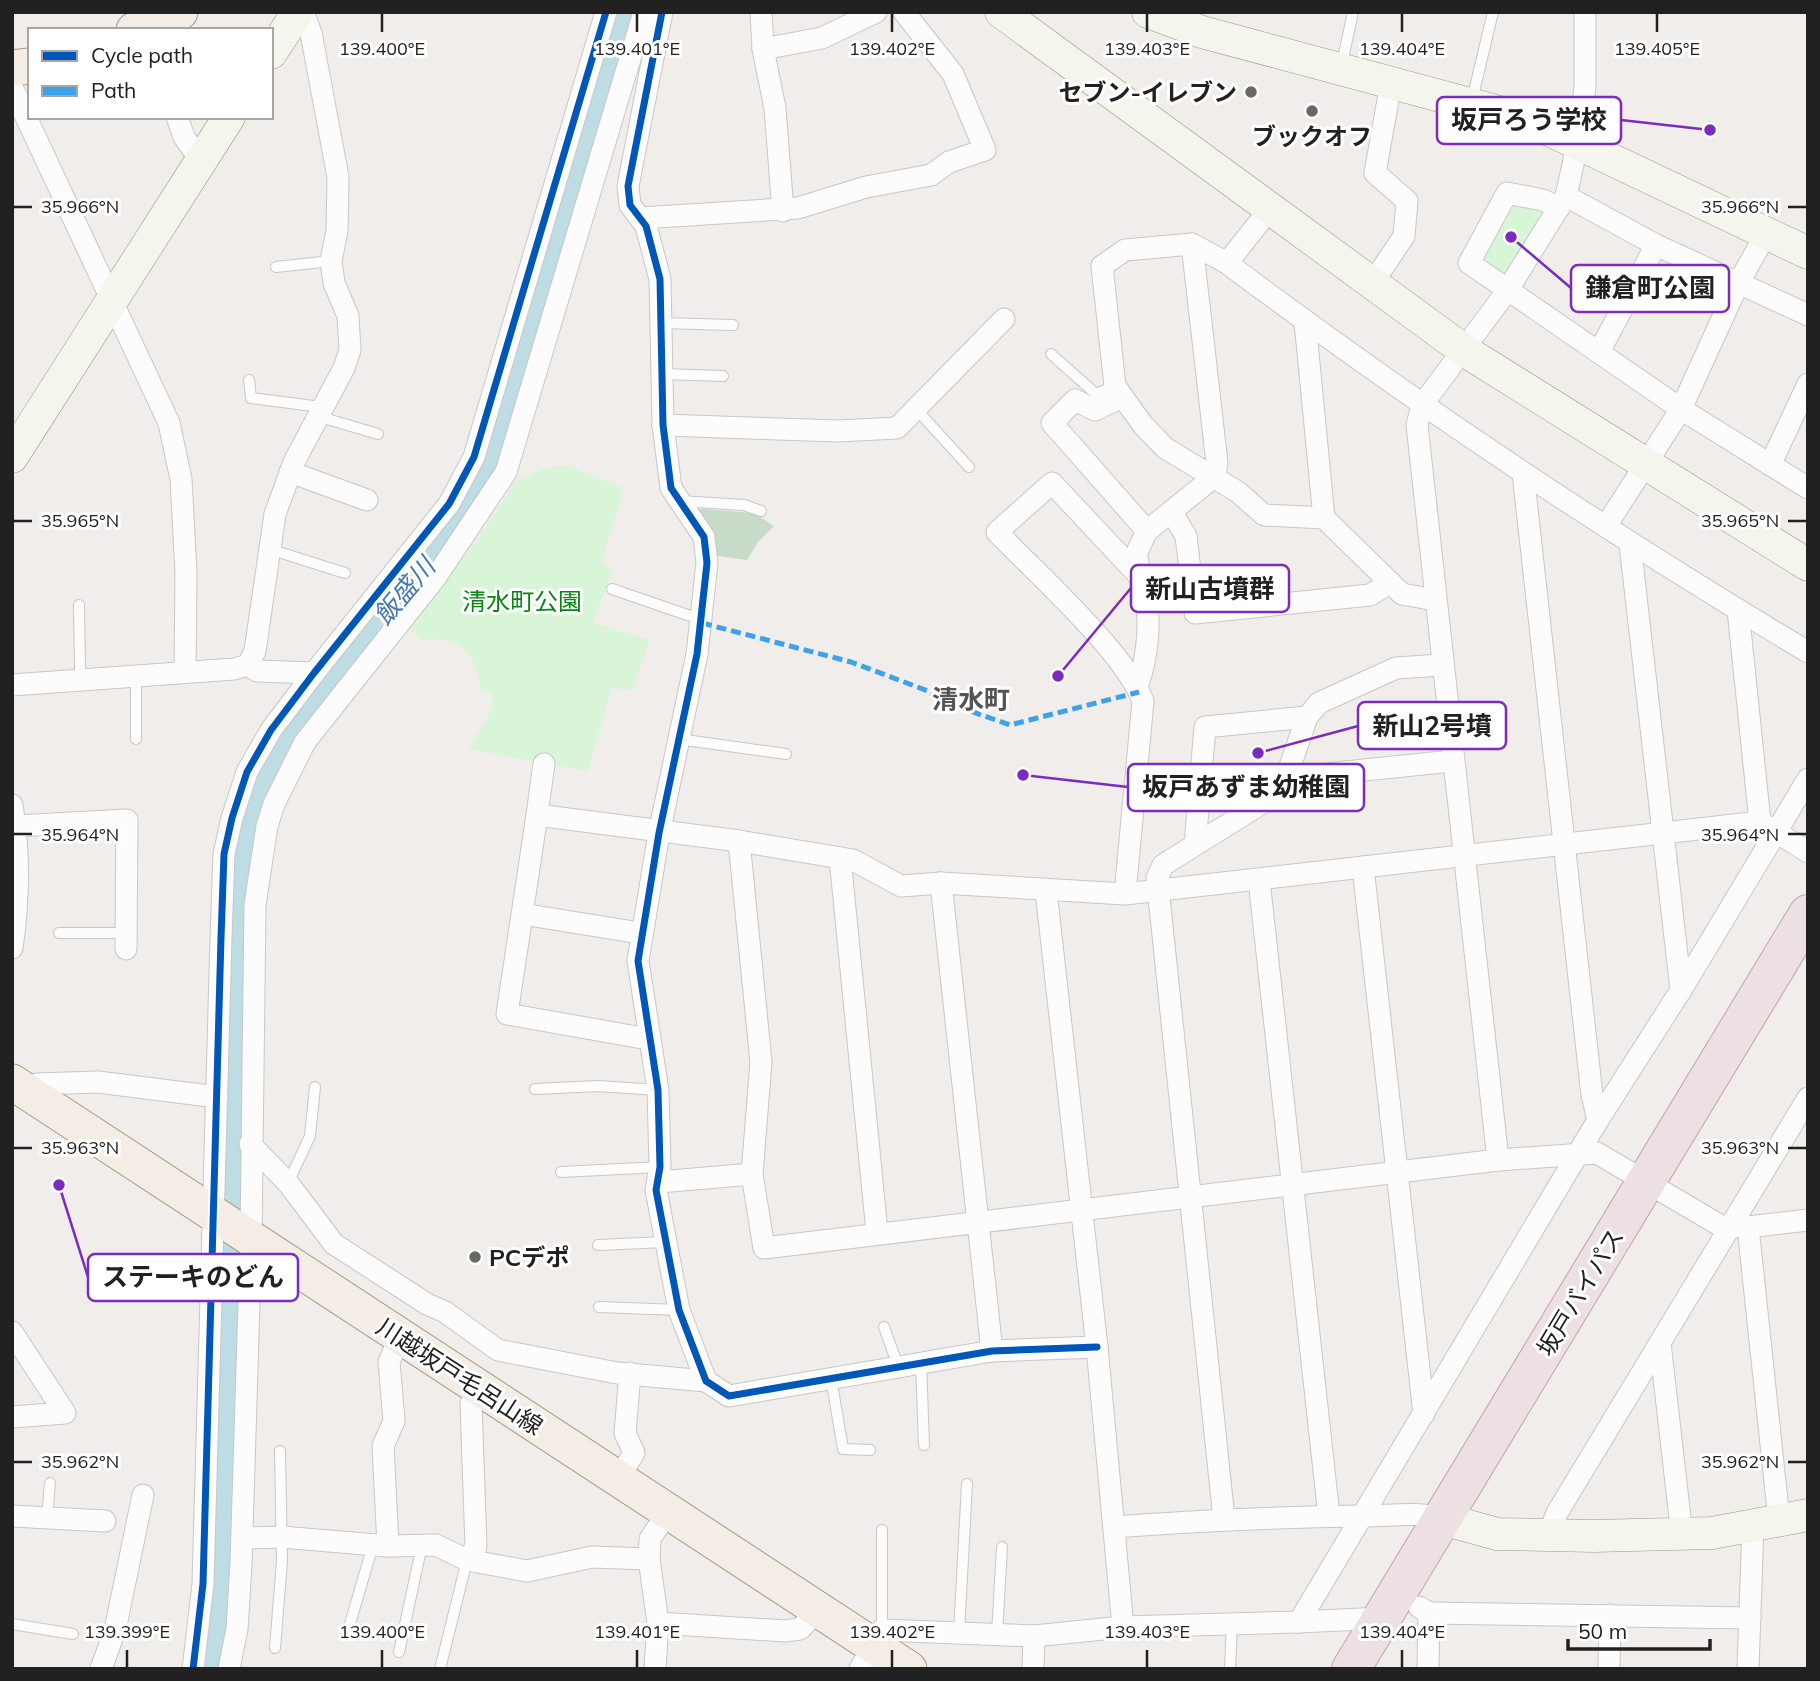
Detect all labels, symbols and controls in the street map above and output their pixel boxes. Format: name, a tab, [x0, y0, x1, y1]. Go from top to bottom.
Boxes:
legend	[28, 28, 273, 119]
text: 139.400°E	[339, 37, 425, 60]
text: 139.401°E	[594, 37, 680, 60]
text: 139.402°E	[849, 37, 935, 60]
text: 139.403°E	[1104, 37, 1190, 60]
text: 139.404°E	[1359, 37, 1445, 60]
text: 139.405°E	[1614, 37, 1700, 60]
text: Cycle path	[91, 42, 193, 68]
text: Path	[91, 77, 136, 103]
place label: セブン-イレブン	[1058, 77, 1237, 107]
marker: セブン-イレブン	[1243, 84, 1259, 100]
callout: 坂戸ろう学校	[1437, 97, 1621, 144]
marker: ブックオフ	[1304, 103, 1320, 119]
text: 坂戸ろう学校	[1451, 103, 1607, 136]
place label: ブックオフ	[1252, 121, 1372, 151]
text: 35.966°N	[41, 195, 119, 218]
text: 35.966°N	[1701, 195, 1779, 218]
callout: 鎌倉町公園	[1571, 265, 1729, 312]
text: 鎌倉町公園	[1585, 271, 1715, 304]
text: 35.965°N	[41, 509, 119, 532]
text: 35.965°N	[1701, 509, 1779, 532]
water label: 飯盛川	[366, 548, 444, 631]
callout: 新山古墳群	[1131, 565, 1289, 612]
text: 新山古墳群	[1145, 572, 1275, 605]
park label: 清水町公園	[462, 586, 582, 616]
district label: 清水町	[932, 683, 1010, 716]
callout: 新山2号墳	[1358, 702, 1506, 749]
text: 新山2号墳	[1372, 709, 1492, 742]
callout: 坂戸あずま幼稚園	[1128, 764, 1364, 811]
text: 坂戸あずま幼稚園	[1142, 770, 1350, 803]
text: 35.964°N	[41, 823, 119, 846]
text: 35.964°N	[1701, 823, 1779, 846]
text: 35.963°N	[41, 1136, 119, 1159]
text: 35.963°N	[1701, 1136, 1779, 1159]
street label: 坂戸バイパス	[1530, 1223, 1630, 1361]
place label: PCデポ	[489, 1242, 569, 1272]
marker: PCデポ	[467, 1249, 483, 1265]
callout: ステーキのどん	[88, 1254, 298, 1301]
text: ステーキのどん	[102, 1260, 284, 1293]
street label: 川越坂戸毛呂山線	[371, 1311, 549, 1441]
text: 35.962°N	[41, 1450, 119, 1473]
text: 35.962°N	[1701, 1450, 1779, 1473]
scale bar	[1568, 1608, 1710, 1652]
text: 50 m	[1578, 1618, 1627, 1644]
text: 139.399°E	[84, 1620, 170, 1643]
text: 139.400°E	[339, 1620, 425, 1643]
text: 139.401°E	[594, 1620, 680, 1643]
text: 139.402°E	[849, 1620, 935, 1643]
text: 139.403°E	[1104, 1620, 1190, 1643]
text: 139.404°E	[1359, 1620, 1445, 1643]

